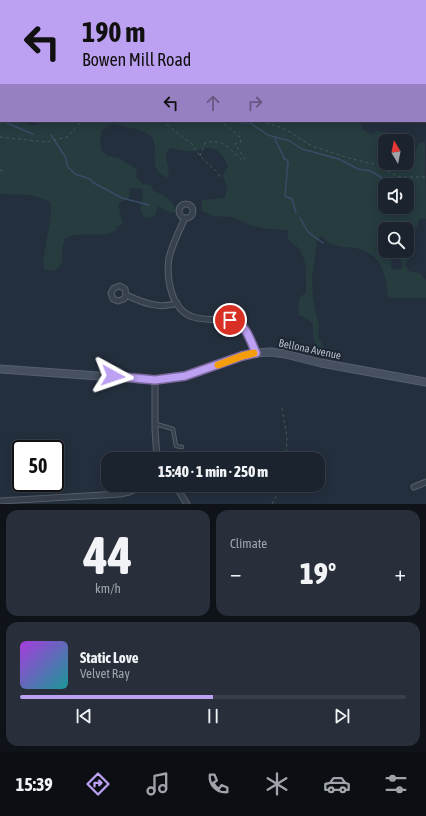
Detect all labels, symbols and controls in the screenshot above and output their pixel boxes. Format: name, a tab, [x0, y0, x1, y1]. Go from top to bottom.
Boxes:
icon: left	[16, 16, 68, 68]
text: 190 m	[82, 16, 145, 48]
text: Bowen Mill Road	[82, 49, 191, 70]
icon: left	[160, 92, 182, 114]
icon: ahead	[202, 92, 224, 114]
icon: right	[244, 92, 266, 114]
north arrow	[378, 134, 414, 170]
map controls	[378, 134, 414, 258]
button: sound	[378, 178, 414, 214]
button: search	[378, 222, 414, 258]
pin	[213, 303, 247, 337]
icon: arrive	[219, 309, 241, 331]
street label: Bellona Avenue	[278, 337, 342, 361]
position arrow	[92, 355, 134, 397]
speed limit sign: 50	[12, 440, 64, 492]
text: 15:40 · 1 min · 250 m	[158, 463, 268, 480]
text: 44	[84, 525, 132, 585]
text: Climate	[230, 536, 267, 551]
text: 19°	[300, 556, 336, 590]
text: −	[230, 560, 241, 586]
text: +	[395, 560, 406, 586]
text: km/h	[95, 581, 121, 596]
text: Static Love	[80, 649, 139, 666]
text: Velvet Ray	[80, 666, 130, 681]
icon: previous	[73, 705, 95, 727]
icon: pause	[202, 705, 224, 727]
icon: next	[331, 705, 353, 727]
icon: directions	[84, 770, 112, 798]
icon: music	[144, 770, 172, 798]
icon: phone	[204, 770, 232, 798]
icon: climate	[263, 770, 291, 798]
icon: car	[323, 770, 351, 798]
icon: filters	[382, 770, 410, 798]
text: 15:39	[16, 774, 53, 795]

